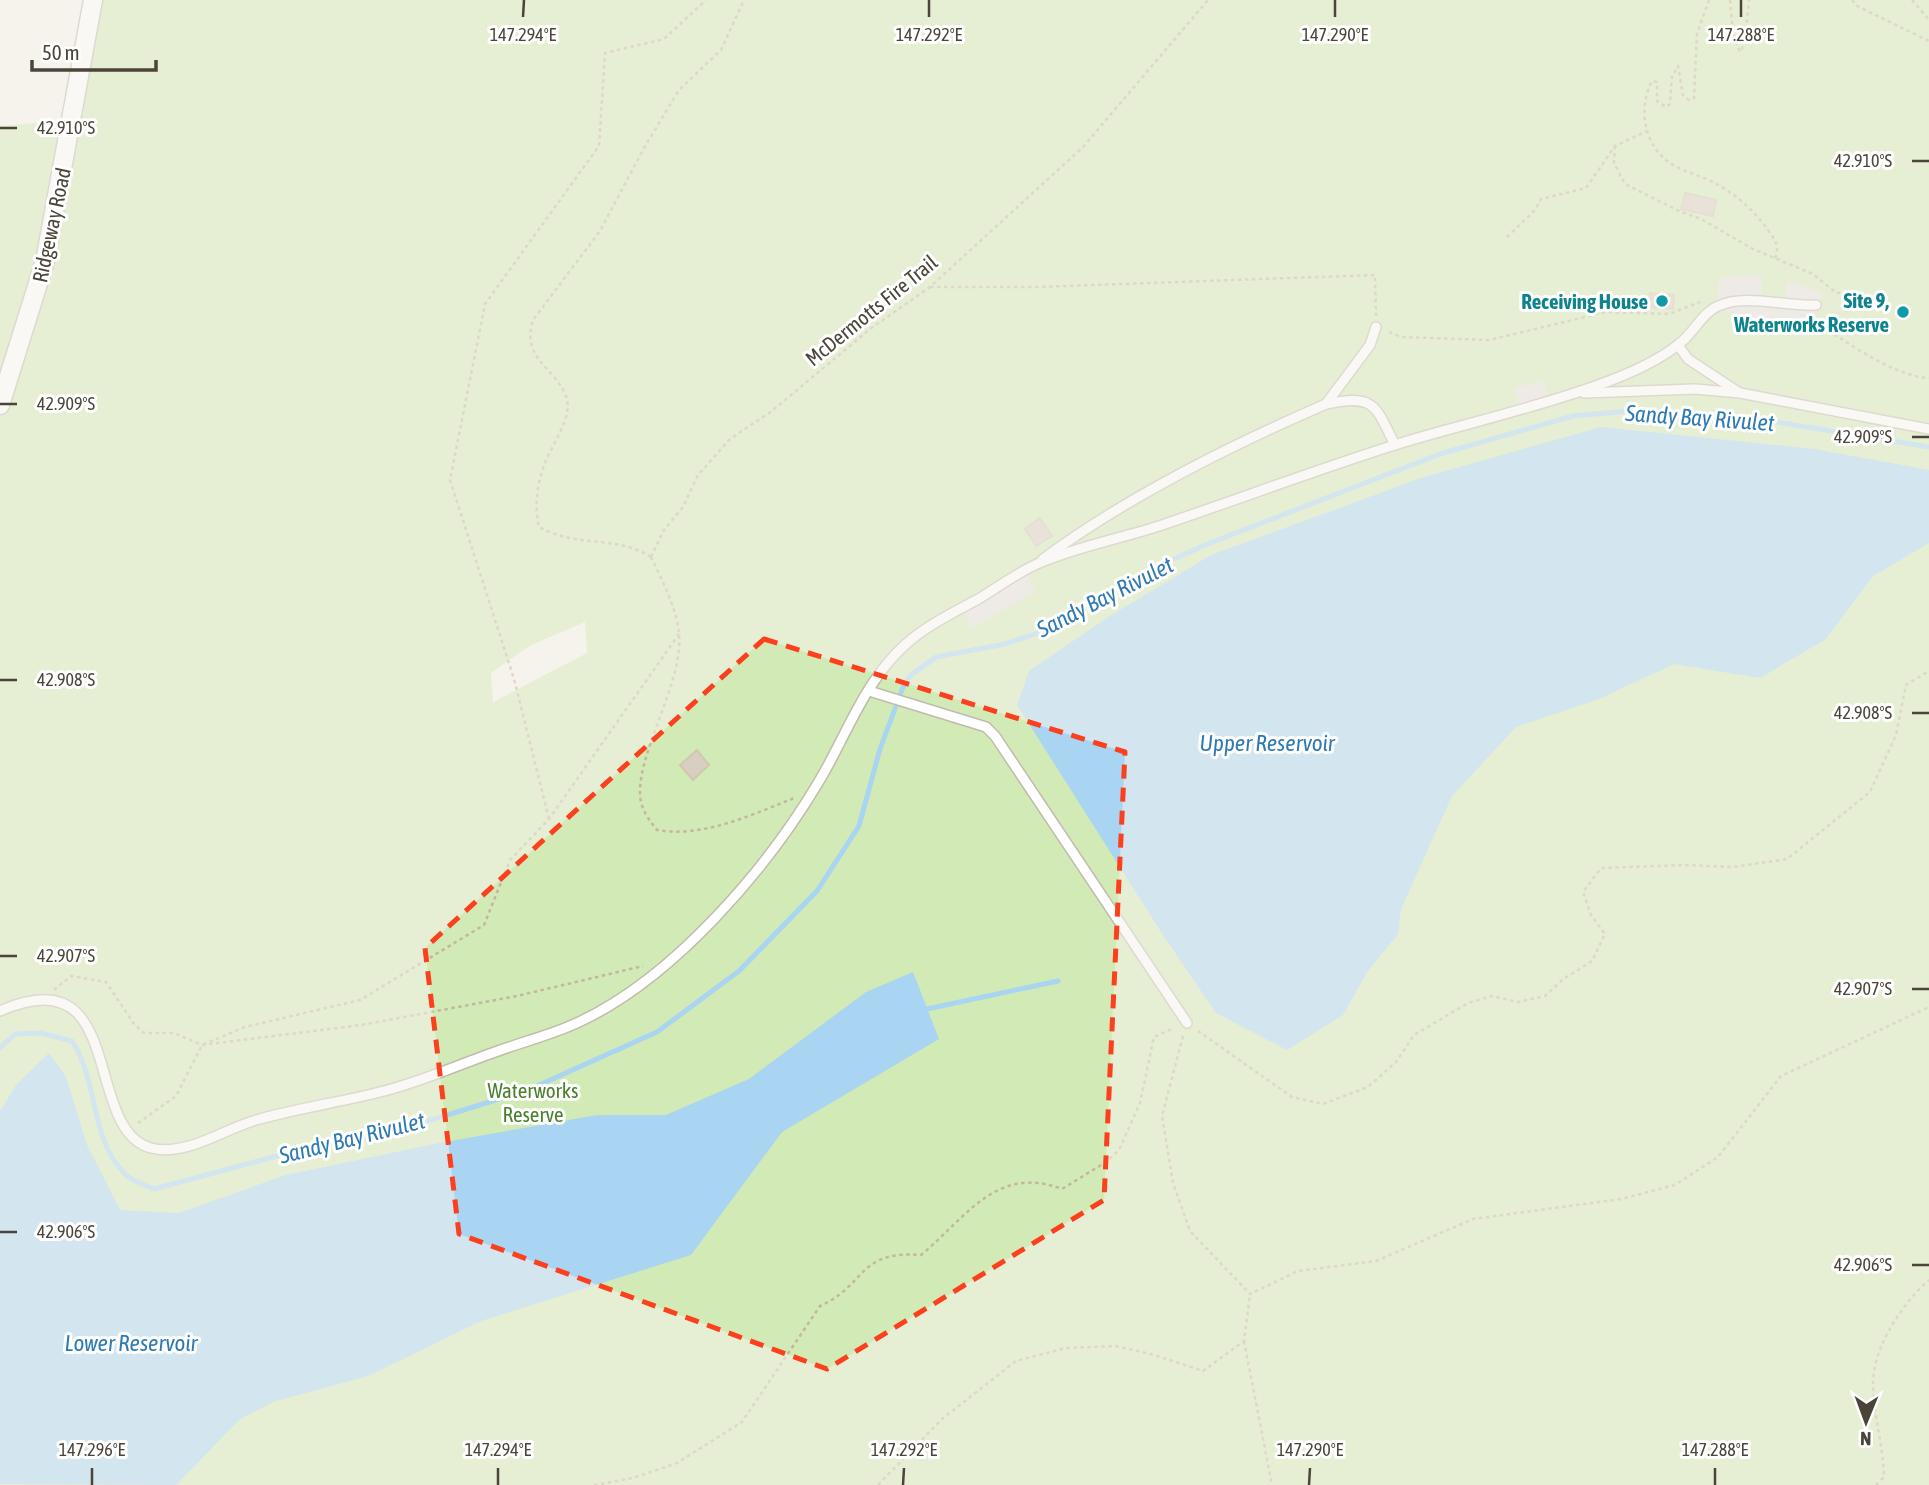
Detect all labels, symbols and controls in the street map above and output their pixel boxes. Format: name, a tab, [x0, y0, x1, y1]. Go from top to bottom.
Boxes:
text: 147.294°E	[490, 24, 557, 45]
text: 147.292°E	[896, 24, 963, 45]
text: 147.290°E	[1302, 24, 1369, 45]
text: 147.288°E	[1708, 24, 1775, 45]
scale bar	[32, 28, 156, 72]
text: 50 m	[42, 40, 80, 64]
text: 42.910°S	[37, 117, 95, 138]
text: 42.910°S	[1834, 150, 1892, 171]
street label: Ridgeway Road	[27, 165, 75, 285]
street label: McDermotts Fire Trail	[800, 249, 942, 370]
place label: Site 9, Waterworks Reserve	[1733, 288, 1889, 336]
place label: Receiving House	[1521, 289, 1648, 313]
marker: Receiving House	[1654, 293, 1670, 309]
marker: Site 9, Waterworks Reserve	[1895, 304, 1911, 320]
text: 42.909°S	[37, 393, 95, 414]
water label: Sandy Bay Rivulet	[1624, 400, 1776, 436]
text: 42.909°S	[1834, 426, 1892, 447]
water label: Sandy Bay Rivulet	[1032, 551, 1178, 643]
text: 42.908°S	[37, 669, 95, 690]
text: 42.908°S	[1834, 702, 1892, 723]
water label: Upper Reservoir	[1199, 730, 1336, 756]
text: 42.907°S	[37, 945, 95, 966]
text: 42.907°S	[1834, 978, 1892, 999]
park label: Waterworks Reserve	[488, 1078, 578, 1126]
water label: Sandy Bay Rivulet	[275, 1107, 428, 1169]
text: 42.906°S	[37, 1221, 95, 1242]
text: 42.906°S	[1834, 1254, 1892, 1275]
water label: Lower Reservoir	[65, 1330, 199, 1356]
north arrow	[1831, 1387, 1901, 1457]
text: N	[1860, 1428, 1872, 1450]
text: 147.296°E	[59, 1439, 126, 1460]
text: 147.294°E	[465, 1439, 532, 1460]
text: 147.292°E	[871, 1439, 938, 1460]
text: 147.290°E	[1277, 1439, 1344, 1460]
text: 147.288°E	[1682, 1439, 1749, 1460]

